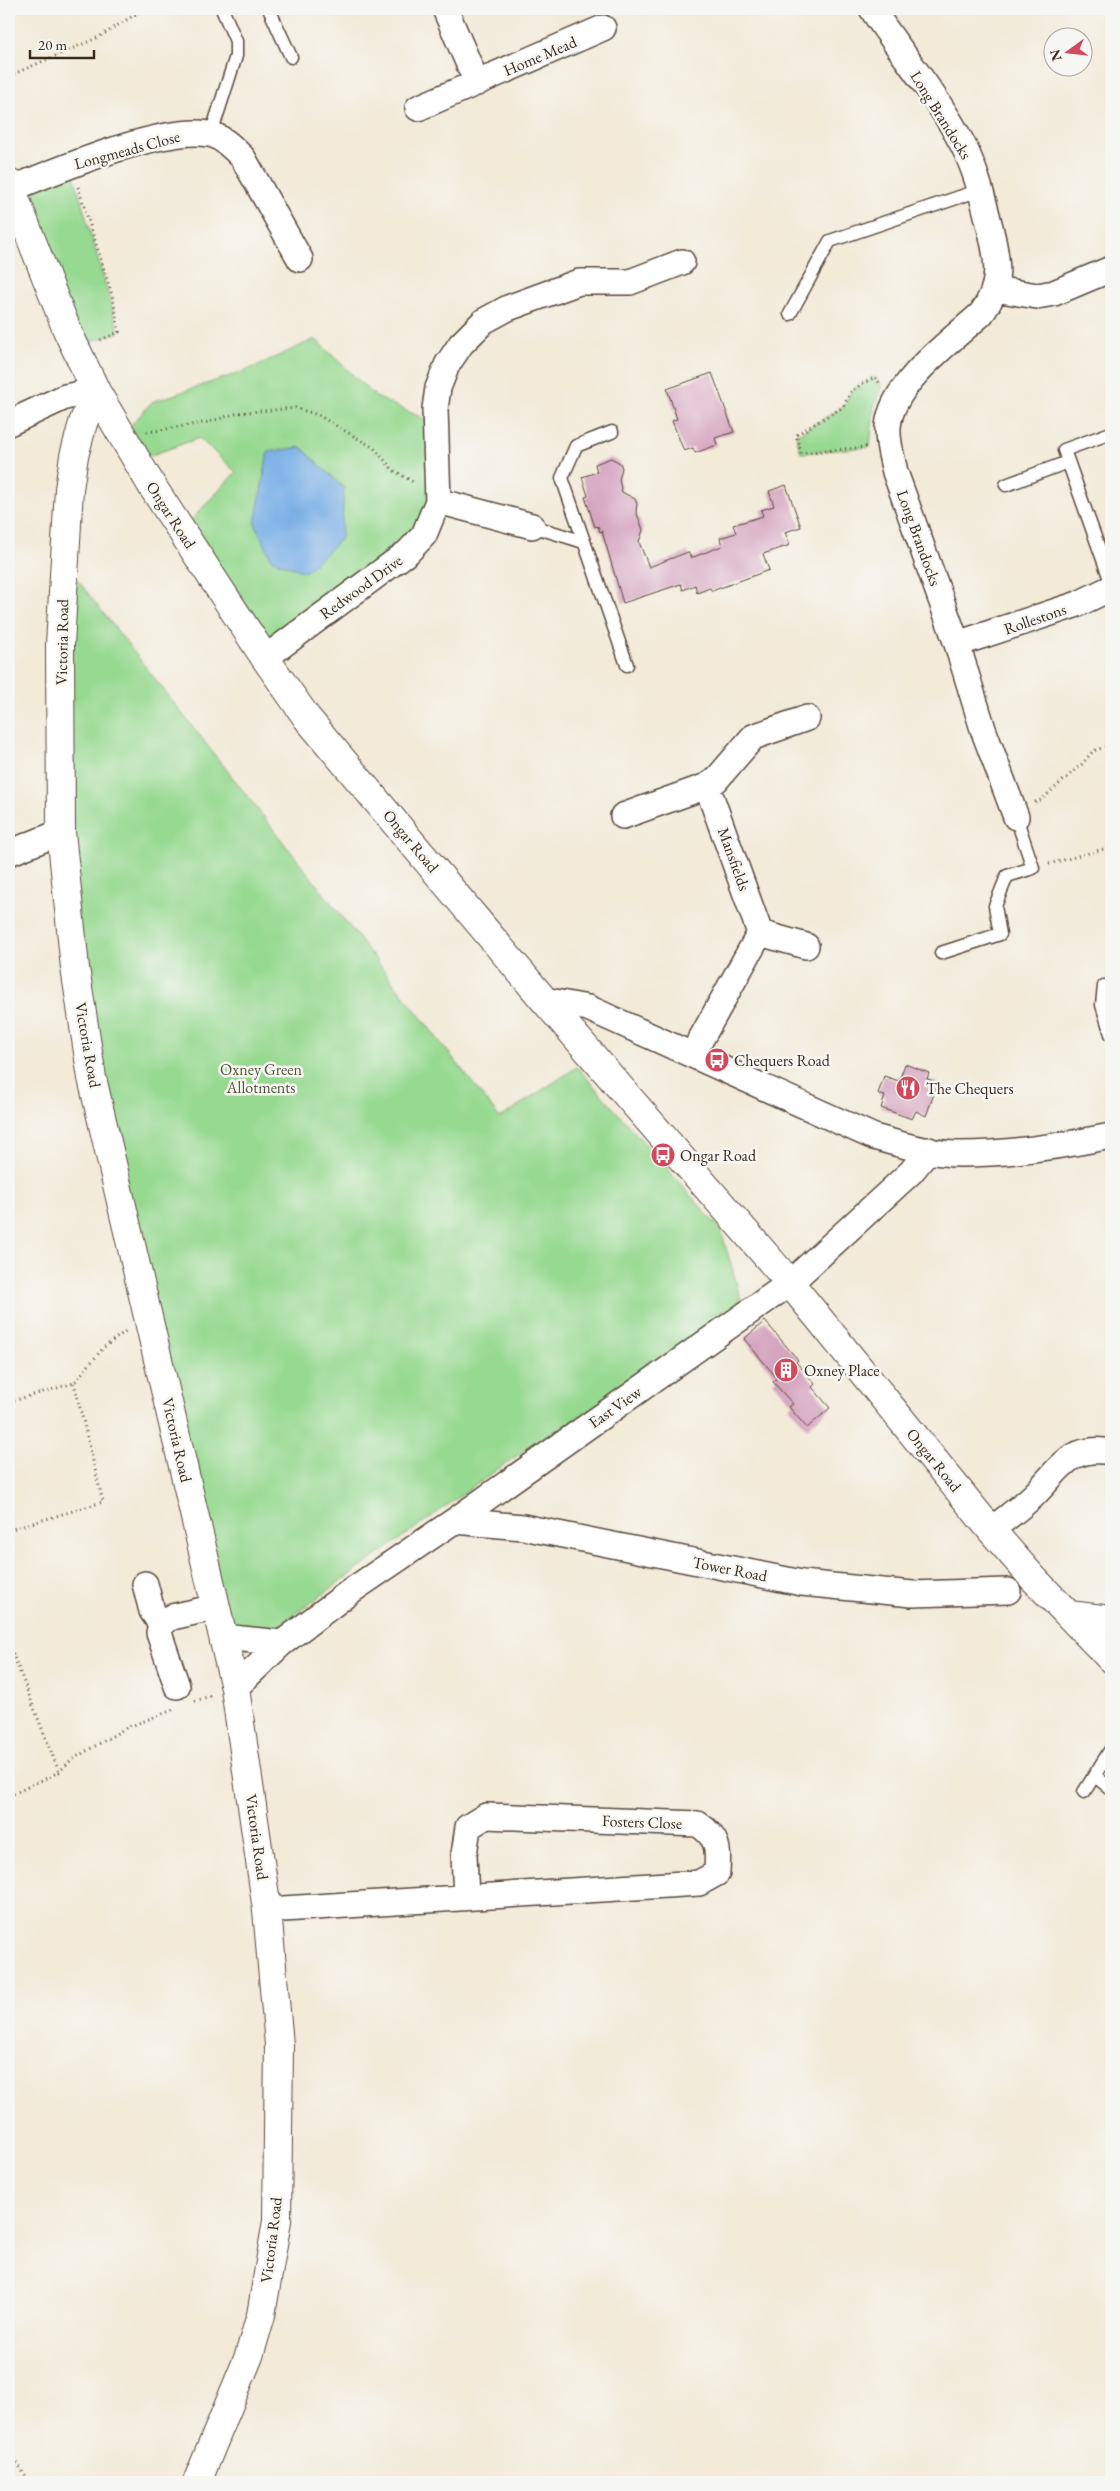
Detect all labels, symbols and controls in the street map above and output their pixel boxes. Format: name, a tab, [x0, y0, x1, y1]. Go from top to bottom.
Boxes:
scale bar	[30, 28, 94, 60]
north arrow	[1042, 28, 1092, 78]
street label: Home Mead	[500, 31, 581, 81]
text: 20 m	[38, 35, 67, 54]
text: N	[1045, 47, 1066, 63]
street label: Long Brandocks	[905, 67, 977, 163]
street label: Longmeads Close	[72, 126, 182, 174]
street label: Ongar Road	[141, 477, 201, 553]
street label: Long Brandocks	[892, 487, 946, 589]
street label: Redwood Drive	[315, 550, 407, 624]
street label: Victoria Road	[51, 598, 73, 685]
street label: Rollestons	[1001, 599, 1069, 639]
street label: Ongar Road	[379, 805, 444, 878]
street label: Mansfields	[713, 825, 755, 893]
street label: Victoria Road	[70, 1001, 106, 1090]
bus stop icon: Chequers Road	[704, 1047, 730, 1073]
place label: Chequers Road	[734, 1050, 831, 1071]
park label: Oxney Green Allotments	[220, 1059, 302, 1098]
restaurant icon: The Chequers	[895, 1075, 921, 1101]
place label: The Chequers	[926, 1078, 1014, 1099]
bus stop icon: Ongar Road	[650, 1142, 676, 1168]
place label: Ongar Road	[680, 1145, 757, 1166]
building icon: Oxney Place	[773, 1357, 799, 1383]
place label: Oxney Place	[804, 1360, 879, 1381]
street label: East View	[584, 1381, 646, 1433]
street label: Victoria Road	[157, 1396, 197, 1485]
street label: Ongar Road	[902, 1424, 967, 1497]
street label: Tower Road	[691, 1551, 770, 1587]
street label: Victoria Road	[241, 1793, 274, 1882]
street label: Fosters Close	[602, 1810, 682, 1834]
street label: Victoria Road	[255, 2195, 287, 2284]

